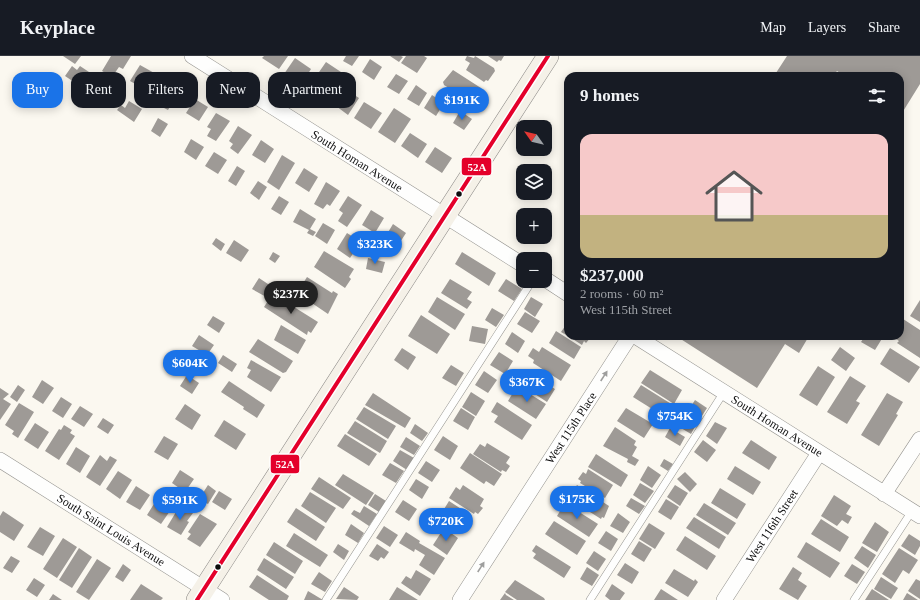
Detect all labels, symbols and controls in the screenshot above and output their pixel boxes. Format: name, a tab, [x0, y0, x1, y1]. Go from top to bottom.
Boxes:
text: Keyplace	[20, 17, 95, 38]
text: Map	[760, 20, 786, 35]
text: Layers	[808, 20, 846, 35]
text: Share	[868, 20, 900, 35]
chip: Buy	[12, 72, 63, 108]
chip: Rent	[71, 72, 126, 108]
chip: Filters	[134, 72, 198, 108]
chip: New	[206, 72, 260, 108]
chip: Apartment	[268, 72, 356, 108]
icon: filters	[866, 85, 888, 107]
text: 9 homes	[580, 86, 639, 105]
pin: $191K	[434, 87, 490, 121]
text: $191K	[444, 92, 480, 107]
north arrow	[516, 120, 552, 156]
map controls	[516, 120, 552, 288]
street label: South Homan Avenue	[309, 127, 405, 195]
line badge: 52A	[461, 157, 492, 176]
icon: home	[698, 160, 770, 232]
text: 52A	[468, 161, 487, 173]
button: layers	[516, 164, 552, 200]
unlabelled marker	[454, 189, 464, 199]
button: +	[516, 208, 552, 244]
pin: $323K	[347, 231, 403, 265]
text: $323K	[357, 236, 393, 251]
button: −	[516, 252, 552, 288]
text: $237,000	[580, 266, 644, 285]
pin: $237K	[263, 281, 319, 315]
text: $237K	[273, 286, 309, 301]
text: 2 rooms · 60 m²	[580, 286, 663, 301]
text: West 115th Street	[580, 302, 672, 317]
pin: $604K	[162, 350, 218, 384]
text: $604K	[172, 355, 208, 370]
pin: $367K	[499, 369, 555, 403]
one-way arrow	[601, 370, 608, 381]
text: $367K	[509, 374, 545, 389]
street label: West 115th Place	[543, 390, 599, 466]
street label: South Homan Avenue	[729, 392, 825, 460]
pin: $754K	[647, 403, 703, 437]
text: $754K	[657, 408, 693, 423]
line badge: 52A	[270, 454, 300, 474]
text: 52A	[276, 458, 295, 470]
pin: $175K	[549, 486, 605, 520]
street label: West 116th Street	[743, 486, 801, 565]
pin: $591K	[152, 487, 208, 521]
street label: South Saint Louis Avenue	[54, 491, 168, 569]
text: $175K	[559, 491, 595, 506]
text: $591K	[162, 492, 198, 507]
pin: $720K	[418, 508, 474, 542]
text: $720K	[428, 513, 464, 528]
unlabelled marker	[213, 562, 223, 572]
one-way arrow	[477, 562, 485, 572]

